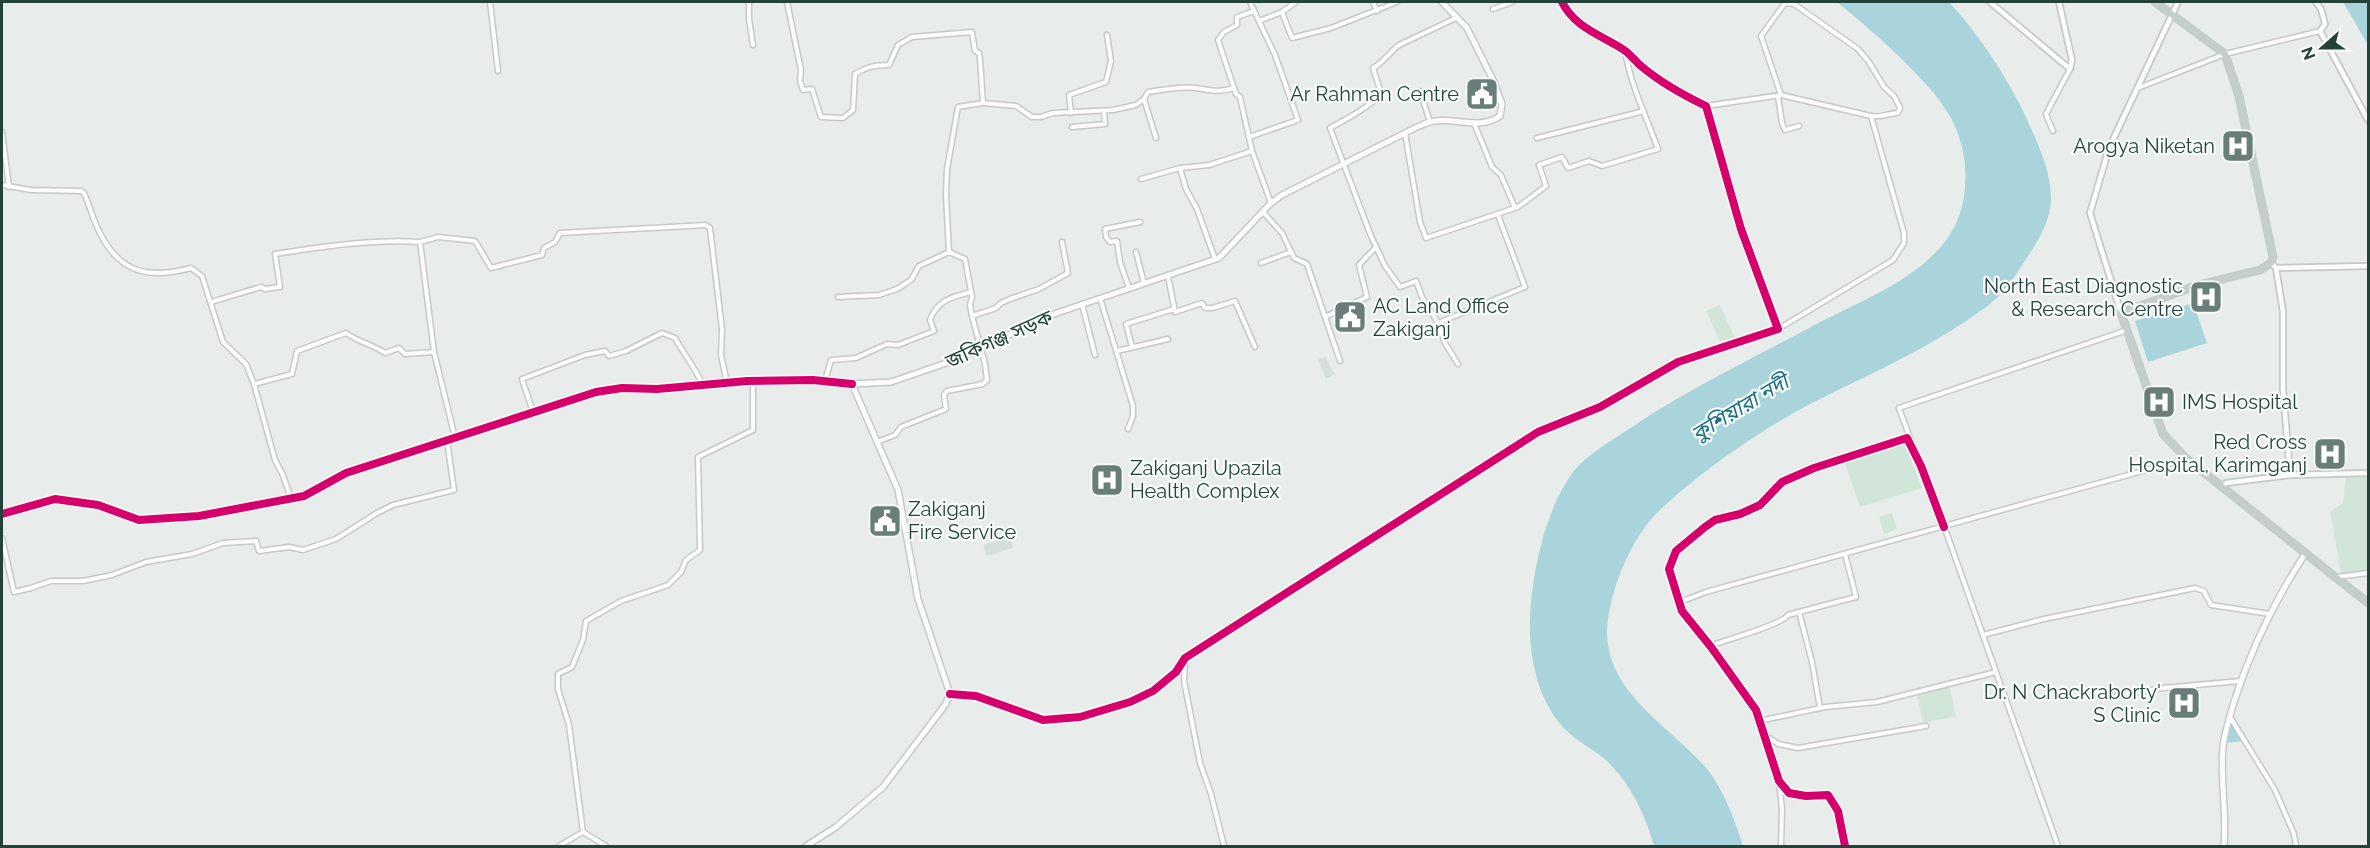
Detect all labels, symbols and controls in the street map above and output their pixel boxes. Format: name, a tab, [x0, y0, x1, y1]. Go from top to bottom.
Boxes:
north arrow	[2292, 18, 2352, 78]
text: N	[2297, 44, 2320, 62]
public building icon: Ar Rahman Centre	[1464, 76, 1500, 112]
place label: Ar Rahman Centre	[1290, 82, 1459, 106]
hospital icon: Arogya Niketan	[2220, 128, 2256, 164]
place label: Arogya Niketan	[2073, 134, 2215, 158]
place label: North East Diagnostic & Research Centre	[1984, 274, 2183, 321]
hospital icon: North East Diagnostic & Research Centre	[2188, 279, 2224, 315]
place label: AC Land Office Zakiganj	[1373, 294, 1509, 341]
public building icon: AC Land Office Zakiganj	[1332, 299, 1368, 335]
street label: জকিগঞ্জ সড়ক	[941, 304, 1057, 374]
water label: কুশিয়ারা নদী	[1687, 367, 1797, 446]
hospital icon: IMS Hospital	[2141, 384, 2177, 420]
place label: IMS Hospital	[2182, 390, 2298, 414]
place label: Red Cross Hospital, Karimganj	[2129, 430, 2307, 477]
hospital icon: Red Cross Hospital, Karimganj	[2312, 436, 2348, 472]
place label: Zakiganj Upazila Health Complex	[1130, 456, 1282, 503]
hospital icon: Zakiganj Upazila Health Complex	[1089, 462, 1125, 498]
place label: Zakiganj Fire Service	[908, 497, 1016, 544]
public building icon: Zakiganj Fire Service	[867, 503, 903, 539]
place label: Dr. N Chackraborty' S Clinic	[1984, 680, 2161, 727]
hospital icon: Dr. N Chackraborty' S Clinic	[2166, 685, 2202, 721]

